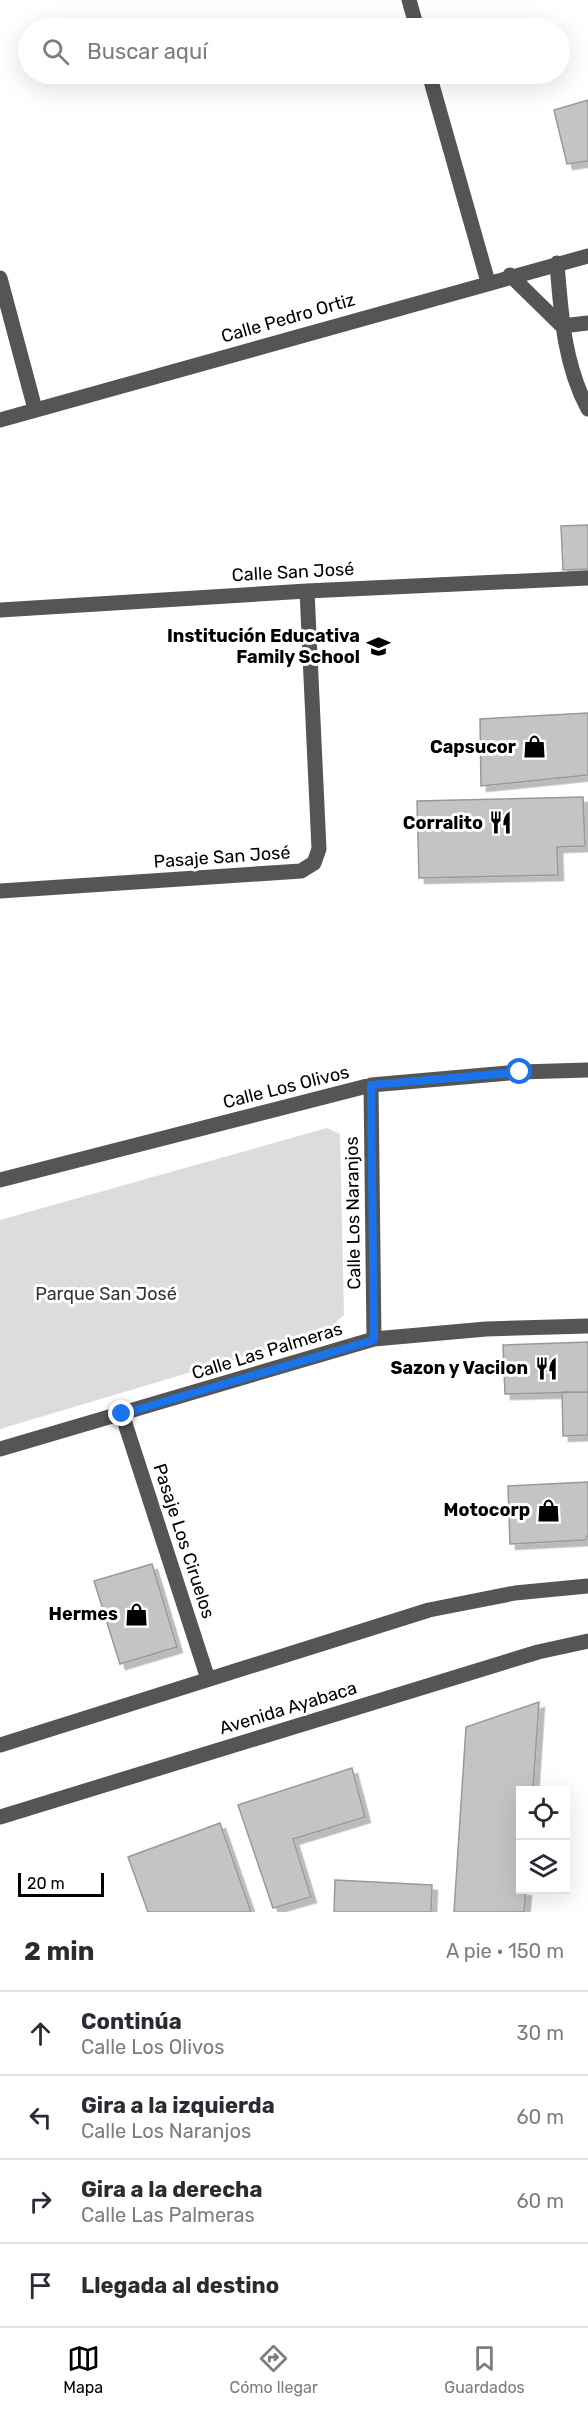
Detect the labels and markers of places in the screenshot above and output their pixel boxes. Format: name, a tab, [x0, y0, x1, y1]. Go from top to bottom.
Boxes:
place label: Institución Educativa Family School	[167, 625, 360, 668]
school or university icon: Institución Educativa Family School	[365, 633, 391, 659]
shop icon: Capsucor	[521, 734, 547, 760]
place label: Capsucor	[430, 736, 516, 758]
restaurant icon: Corralito	[488, 810, 514, 836]
place label: Corralito	[403, 812, 483, 834]
restaurant icon: Sazon y Vacilon	[533, 1355, 559, 1381]
place label: Sazon y Vacilon	[390, 1357, 528, 1379]
shop icon: Motocorp	[535, 1497, 561, 1523]
place label: Motocorp	[444, 1499, 530, 1521]
shop icon: Hermes	[123, 1601, 149, 1627]
place label: Hermes	[49, 1603, 118, 1625]

